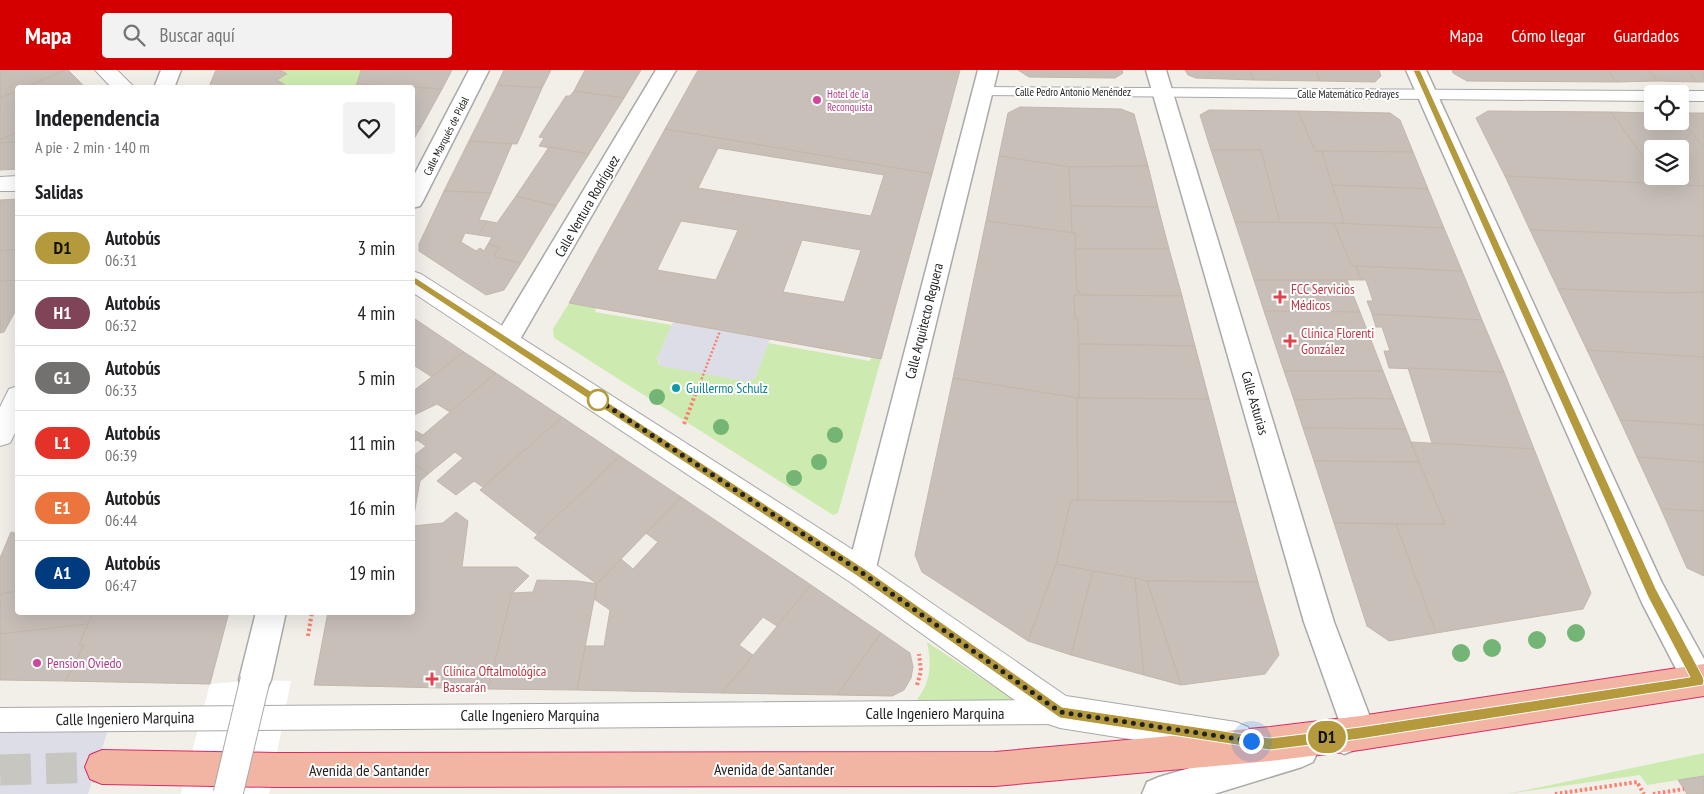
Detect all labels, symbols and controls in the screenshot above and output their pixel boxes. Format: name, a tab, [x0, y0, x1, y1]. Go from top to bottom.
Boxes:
search box	[102, 13, 452, 58]
text: Mapa	[25, 20, 72, 51]
icon: search	[120, 21, 148, 49]
text: Buscar aquí	[160, 23, 235, 47]
text: Mapa	[1449, 24, 1483, 47]
text: Cómo llegar	[1511, 24, 1586, 47]
text: Guardados	[1614, 24, 1679, 47]
street label: Calle Pedro Antonio Menéndez	[1015, 85, 1131, 99]
map controls	[1644, 85, 1689, 185]
button: locate	[1644, 85, 1689, 130]
place label: Hotel de la Reconquista	[827, 87, 873, 114]
street label: Calle Matemático Pedrayes	[1297, 87, 1399, 101]
street label: Calle Marqués de Pidal	[420, 94, 472, 178]
marker: Hotel de la Reconquista	[811, 94, 823, 106]
text: Independencia	[35, 102, 160, 133]
button: heart	[343, 102, 395, 154]
text: A pie · 2 min · 140 m	[35, 137, 150, 157]
button: layers	[1644, 140, 1689, 185]
street label: Calle Ventura Rodríguez	[550, 152, 624, 260]
text: Salidas	[35, 180, 83, 204]
text: Autobús	[105, 226, 161, 250]
text: D1	[53, 236, 72, 259]
text: 3 min	[358, 236, 395, 260]
text: 06:31	[105, 250, 137, 270]
street label: Calle Arquitecto Reguera	[901, 261, 947, 381]
place label: FCC Servicios Médicos	[1291, 280, 1355, 314]
marker: FCC Servicios Médicos	[1273, 290, 1287, 304]
text: Autobús	[105, 291, 161, 315]
text: H1	[53, 301, 72, 324]
text: 4 min	[358, 301, 395, 325]
text: 06:32	[105, 315, 137, 335]
place label: Clínica Florenti González	[1301, 324, 1374, 358]
marker: Clínica Florenti González	[1283, 334, 1297, 348]
text: Autobús	[105, 356, 161, 380]
text: G1	[54, 366, 71, 389]
text: 5 min	[358, 366, 395, 390]
street label: Calle Asturias	[1237, 369, 1273, 437]
place label: Guillermo Schulz	[686, 379, 768, 397]
text: 06:33	[105, 380, 137, 400]
marker: Guillermo Schulz	[670, 382, 682, 394]
unlabelled marker	[587, 389, 609, 411]
text: Autobús	[105, 421, 161, 445]
text: L1	[54, 431, 71, 454]
text: 11 min	[349, 431, 395, 455]
text: 06:39	[105, 445, 137, 465]
text: Autobús	[105, 486, 161, 510]
text: E1	[54, 496, 71, 519]
text: 16 min	[349, 496, 395, 520]
text: 06:44	[105, 510, 137, 530]
text: Autobús	[105, 551, 161, 575]
text: A1	[54, 561, 71, 584]
text: 19 min	[349, 561, 395, 585]
text: 06:47	[105, 575, 137, 595]
place label: Pension Oviedo	[47, 654, 122, 672]
marker: Pension Oviedo	[31, 657, 43, 669]
place label: Clínica Oftalmológica Bascarán	[443, 662, 546, 696]
marker: Clínica Oftalmológica Bascarán	[425, 672, 439, 686]
street label: Calle Ingeniero Marquina	[866, 703, 1004, 723]
street label: Calle Ingeniero Marquina	[461, 705, 599, 725]
street label: Calle Ingeniero Marquina	[55, 707, 195, 729]
line badge: D1	[1304, 721, 1350, 753]
text: D1	[1318, 725, 1336, 748]
your location	[1239, 729, 1264, 754]
street label: Avenida de Santander	[714, 759, 835, 779]
street label: Avenida de Santander	[309, 760, 430, 780]

